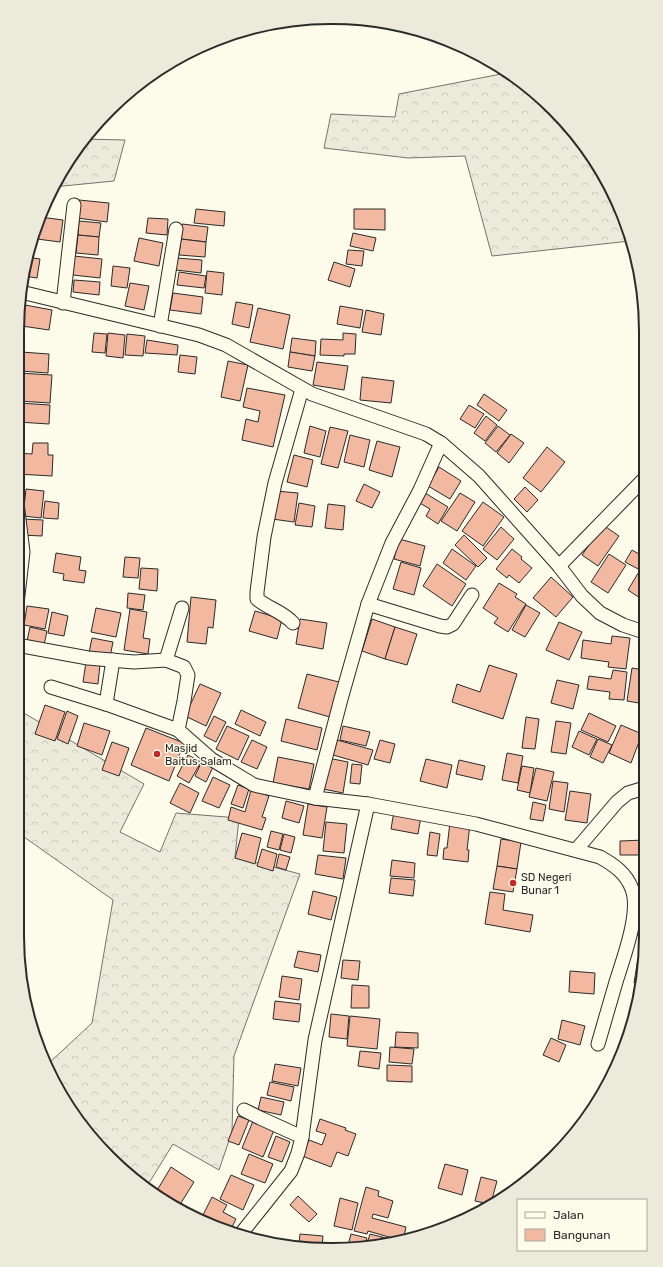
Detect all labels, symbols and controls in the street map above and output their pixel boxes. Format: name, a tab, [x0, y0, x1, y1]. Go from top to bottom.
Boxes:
place label: Masjid Baitus Salam	[165, 742, 232, 768]
marker: Masjid Baitus Salam	[152, 749, 162, 759]
place label: SD Negeri Bunar 1	[521, 871, 572, 897]
marker: SD Negeri Bunar 1	[508, 878, 518, 888]
legend	[517, 1199, 647, 1251]
text: Jalan	[553, 1208, 584, 1222]
text: Bangunan	[553, 1228, 610, 1242]

